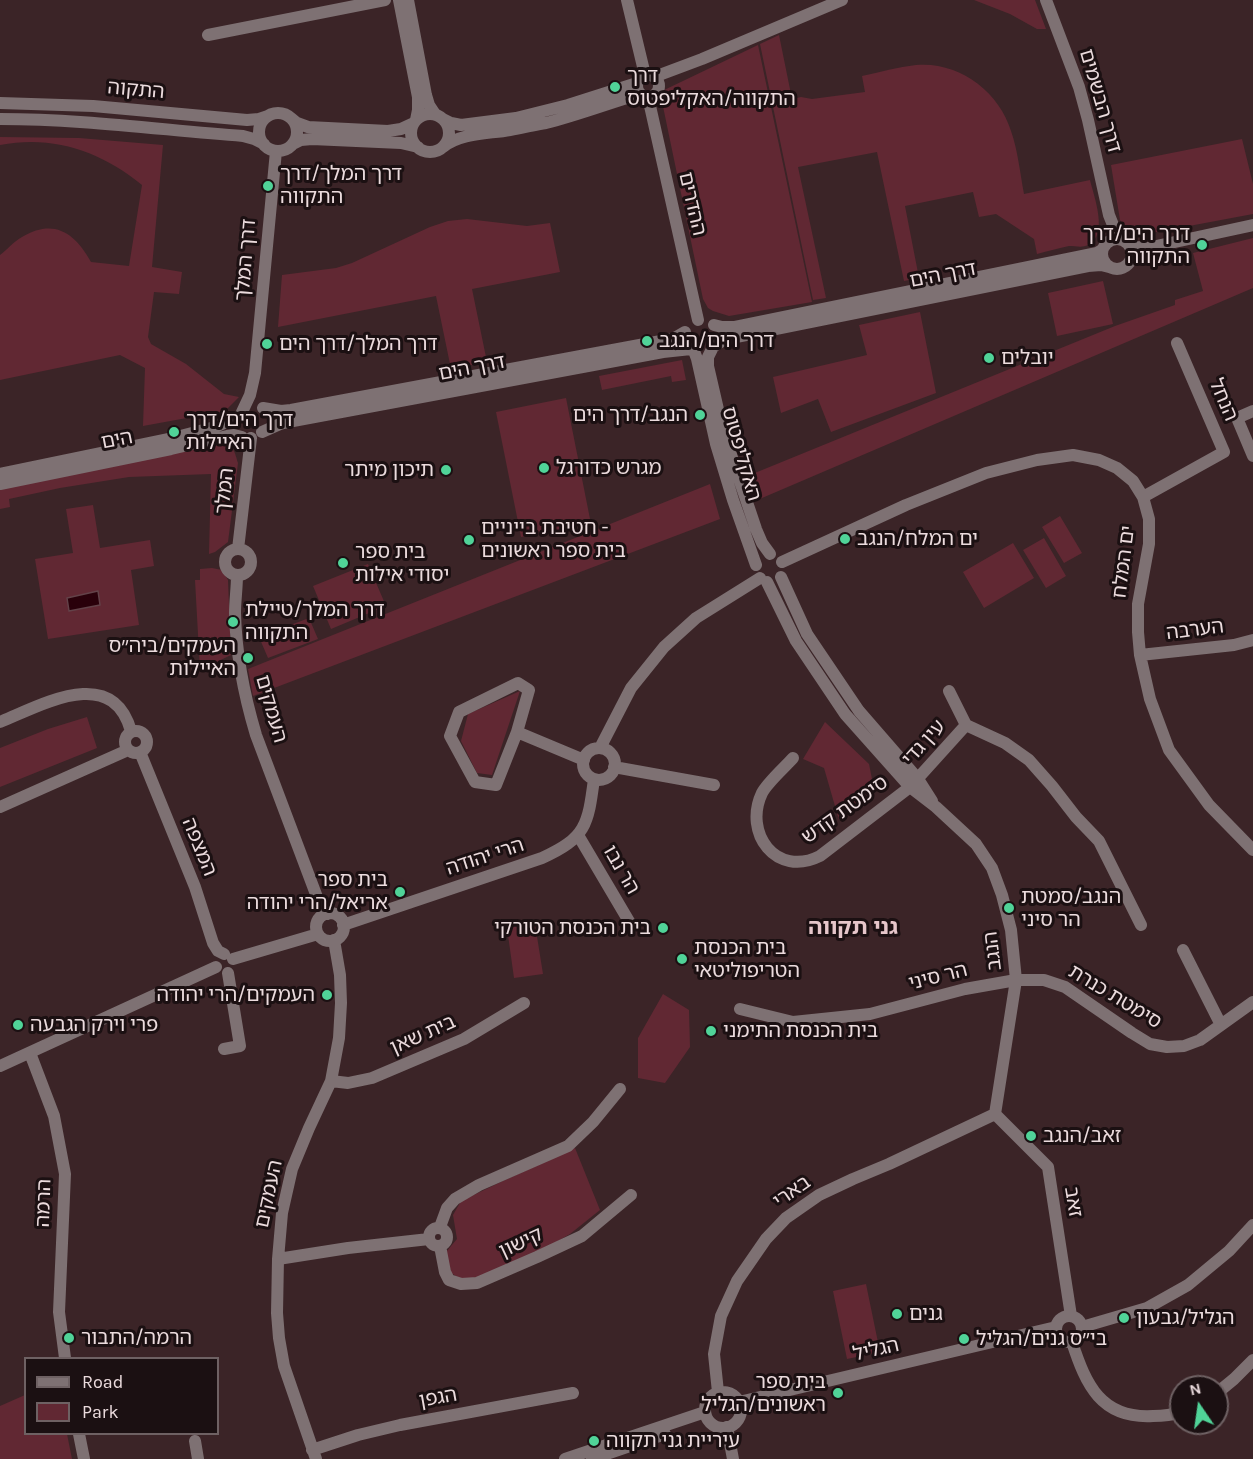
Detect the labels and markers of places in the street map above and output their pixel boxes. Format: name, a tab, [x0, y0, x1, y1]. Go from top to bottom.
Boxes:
place label: דרך התקווה/האקליפטוס	[627, 64, 796, 111]
marker: דרך התקווה/האקליפטוס	[608, 80, 622, 94]
place label: דרך המלך/דרך התקווה	[280, 162, 402, 209]
marker: דרך המלך/דרך התקווה	[261, 179, 275, 193]
place label: דרך הים/דרך התקווה	[1083, 222, 1190, 269]
marker: דרך הים/דרך התקווה	[1195, 238, 1209, 252]
place label: דרך הים/הנגב	[659, 329, 774, 353]
place label: דרך המלך/דרך הים	[279, 332, 437, 356]
marker: דרך הים/הנגב	[640, 334, 654, 348]
marker: דרך המלך/דרך הים	[260, 337, 274, 351]
place label: יובלים	[1001, 346, 1054, 370]
marker: יובלים	[982, 351, 996, 365]
place label: הנגב/דרך הים	[573, 403, 688, 427]
place label: דרך הים/דרך האיילות	[186, 408, 293, 455]
marker: הנגב/דרך הים	[693, 408, 707, 422]
marker: דרך הים/דרך האיילות	[167, 425, 181, 439]
place label: מגרש כדורגל	[556, 456, 661, 480]
place label: תיכון מיתר	[344, 458, 434, 482]
marker: מגרש כדורגל	[537, 461, 551, 475]
marker: תיכון מיתר	[439, 463, 453, 477]
place label: חטיבת בייניים - בית ספר ראשונים	[481, 516, 626, 563]
place label: ים המלח/הנגב	[857, 527, 978, 551]
marker: ים המלח/הנגב	[838, 532, 852, 546]
marker: חטיבת בייניים - בית ספר ראשונים	[462, 533, 476, 547]
place label: בית ספר יסודי אילות	[355, 540, 449, 587]
marker: בית ספר יסודי אילות	[336, 556, 350, 570]
place label: דרך המלך/טיילת התקווה	[245, 598, 385, 645]
marker: דרך המלך/טיילת התקווה	[226, 615, 240, 629]
place label: העמקים/ביה״ס האיילות	[109, 634, 236, 681]
marker: העמקים/ביה״ס האיילות	[241, 651, 255, 665]
place label: בית ספר אריאל/הרי יהודה	[247, 868, 388, 915]
marker: בית ספר אריאל/הרי יהודה	[393, 885, 407, 899]
place label: הנגב/סמטת הר סיני	[1021, 885, 1121, 932]
marker: הנגב/סמטת הר סיני	[1002, 901, 1016, 915]
place label: בית הכנסת הטורקי	[494, 916, 651, 940]
marker: בית הכנסת הטורקי	[656, 921, 670, 935]
place label: בית הכנסת הטריפוליטאי	[694, 936, 800, 983]
marker: בית הכנסת הטריפוליטאי	[675, 952, 689, 966]
place label: העמקים/הרי יהודה	[157, 983, 315, 1007]
marker: העמקים/הרי יהודה	[320, 988, 334, 1002]
place label: פרי וירק הגבעה	[30, 1013, 158, 1037]
marker: פרי וירק הגבעה	[11, 1018, 25, 1032]
place label: בית הכנסת התימני	[723, 1019, 878, 1043]
marker: בית הכנסת התימני	[704, 1024, 718, 1038]
place label: זאב/הנגב	[1043, 1124, 1121, 1148]
marker: זאב/הנגב	[1024, 1129, 1038, 1143]
place label: גנים	[909, 1302, 943, 1326]
place label: הגליל/גבעון	[1136, 1306, 1235, 1330]
marker: גנים	[890, 1307, 904, 1321]
marker: הגליל/גבעון	[1117, 1311, 1131, 1325]
place label: הרמה/התבור	[81, 1326, 192, 1350]
place label: בי״ס גנים/הגליל	[976, 1327, 1107, 1351]
marker: הרמה/התבור	[62, 1331, 76, 1345]
marker: בי״ס גנים/הגליל	[957, 1332, 971, 1346]
place label: בית ספר ראשונים/הגליל	[701, 1370, 826, 1417]
marker: בית ספר ראשונים/הגליל	[831, 1386, 845, 1400]
place label: עיריית גני תקווה	[606, 1429, 740, 1453]
marker: עיריית גני תקווה	[587, 1434, 601, 1448]

